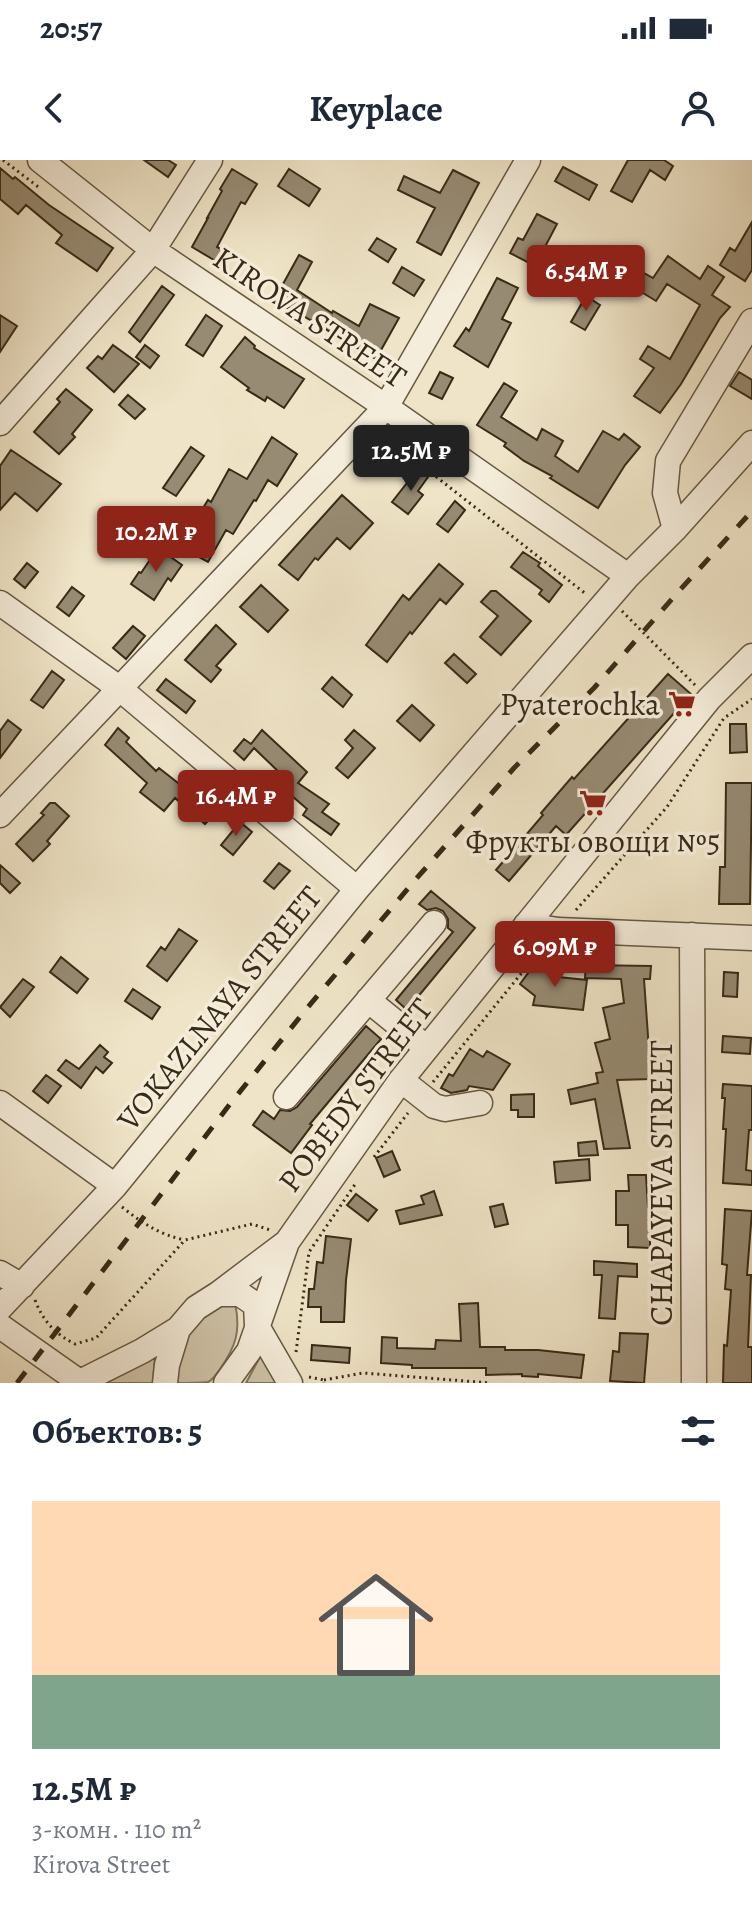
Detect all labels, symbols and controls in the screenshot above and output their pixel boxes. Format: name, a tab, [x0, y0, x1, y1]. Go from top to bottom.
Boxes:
text: 20:57	[40, 8, 102, 48]
text: Keyplace	[309, 84, 443, 133]
icon: back	[32, 86, 76, 130]
icon: person	[676, 86, 720, 130]
street label: KIROVA STREET	[205, 236, 416, 398]
pin: 6.54M ₽	[512, 245, 660, 313]
text: 6.54M ₽	[545, 253, 627, 288]
pin: 12.5M ₽	[337, 425, 485, 493]
text: 12.5M ₽	[371, 433, 451, 468]
pin: 10.2M ₽	[82, 506, 230, 574]
text: 10.2M ₽	[115, 514, 197, 549]
place label: Pyaterochka	[500, 682, 660, 726]
supermarket icon: Pyaterochka	[667, 689, 697, 719]
pin: 16.4M ₽	[162, 770, 310, 838]
text: 16.4M ₽	[196, 778, 276, 813]
supermarket icon: Фрукты овощи №5	[578, 788, 608, 818]
place label: Фрукты овощи №5	[465, 819, 721, 863]
street label: VOKAZLNAYA STREET	[106, 876, 332, 1140]
pin: 6.09M ₽	[481, 921, 629, 989]
text: 6.09M ₽	[513, 929, 597, 964]
street label: POBEDY STREET	[267, 989, 443, 1201]
street label: CHAPAYEVA STREET	[639, 1040, 683, 1326]
text: Объектов: 5	[32, 1408, 203, 1455]
icon: filters	[676, 1409, 720, 1453]
icon: home	[304, 1553, 448, 1697]
text: 12.5M ₽	[32, 1765, 136, 1812]
text: 3-комн. · 110 m²	[32, 1812, 201, 1847]
text: Kirova Street	[32, 1847, 170, 1882]

